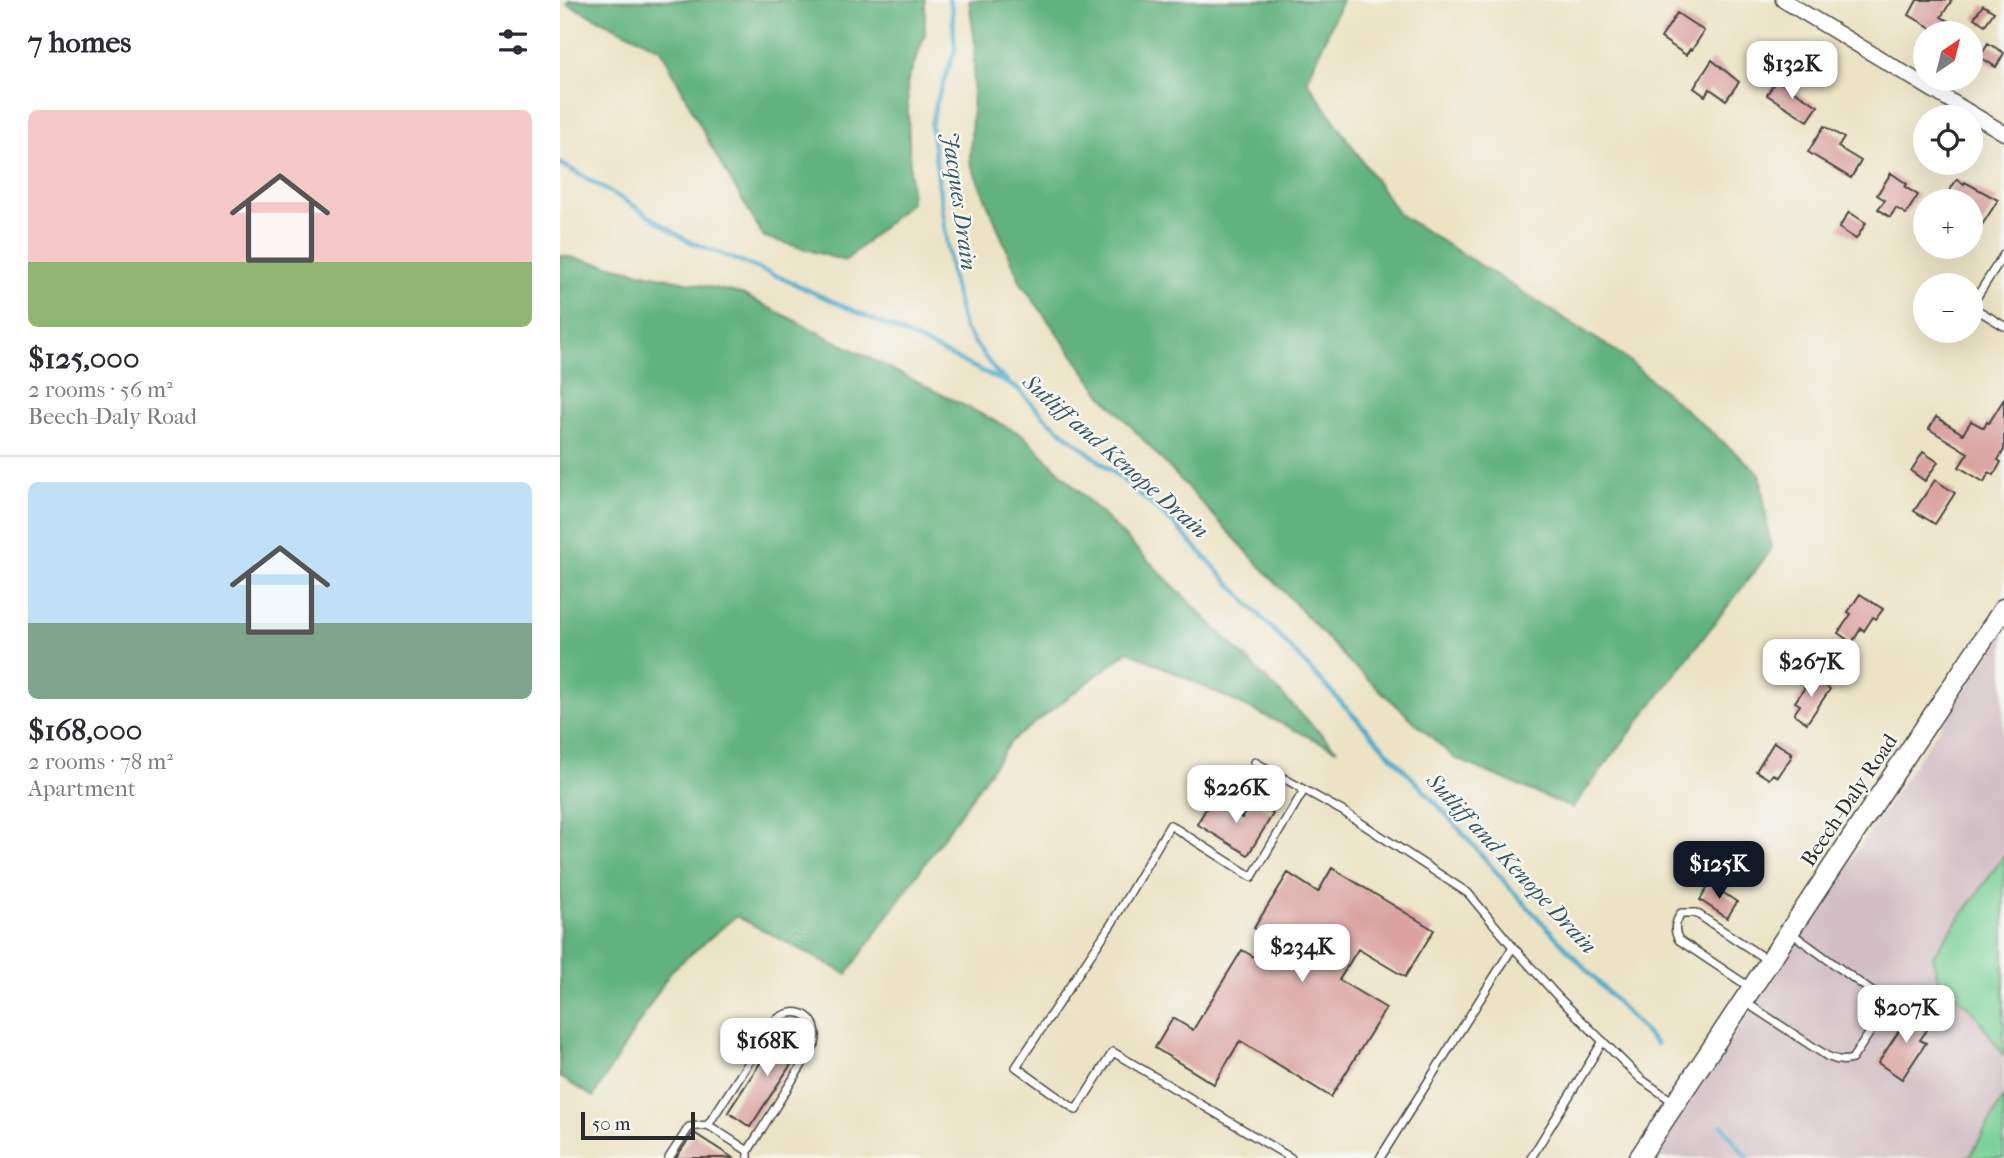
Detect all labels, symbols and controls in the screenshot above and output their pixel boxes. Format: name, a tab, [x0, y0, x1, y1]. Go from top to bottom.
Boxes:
north arrow	[1913, 21, 1983, 91]
map controls	[1913, 21, 1983, 343]
icon: filters	[494, 23, 532, 61]
text: 7 homes	[28, 25, 131, 60]
pin: $132K	[1743, 42, 1841, 101]
text: $132K	[1763, 50, 1821, 77]
button: locate	[1913, 105, 1983, 175]
water label: Jacques Drain	[936, 130, 983, 272]
icon: home	[217, 155, 343, 281]
button: +	[1913, 189, 1983, 259]
button: −	[1913, 273, 1983, 343]
text: $125,000	[28, 341, 139, 376]
water label: Sutliff and Kenope Drain	[1017, 368, 1214, 544]
text: 2 rooms · 56 m²	[28, 376, 173, 403]
text: Beech-Daly Road	[28, 403, 197, 430]
icon: home	[217, 527, 343, 653]
pin: $267K	[1762, 640, 1860, 699]
text: $267K	[1779, 648, 1843, 675]
text: $168,000	[28, 713, 142, 748]
street label: Beech-Daly Road	[1796, 729, 1902, 871]
text: 2 rooms · 78 m²	[28, 748, 173, 775]
pin: $226K	[1187, 766, 1285, 825]
water label: Sutliff and Kenope Drain	[1420, 767, 1602, 959]
text: $226K	[1203, 774, 1269, 801]
text: Apartment	[28, 775, 136, 802]
pin: $125K	[1670, 842, 1768, 901]
text: $125K	[1689, 850, 1749, 877]
pin: $234K	[1253, 925, 1351, 984]
text: $234K	[1270, 933, 1334, 960]
pin: $207K	[1857, 986, 1955, 1045]
text: $207K	[1874, 994, 1939, 1021]
pin: $168K	[718, 1018, 816, 1078]
text: $168K	[736, 1027, 798, 1054]
scale bar	[581, 1109, 695, 1141]
text: 50 m	[592, 1113, 631, 1135]

